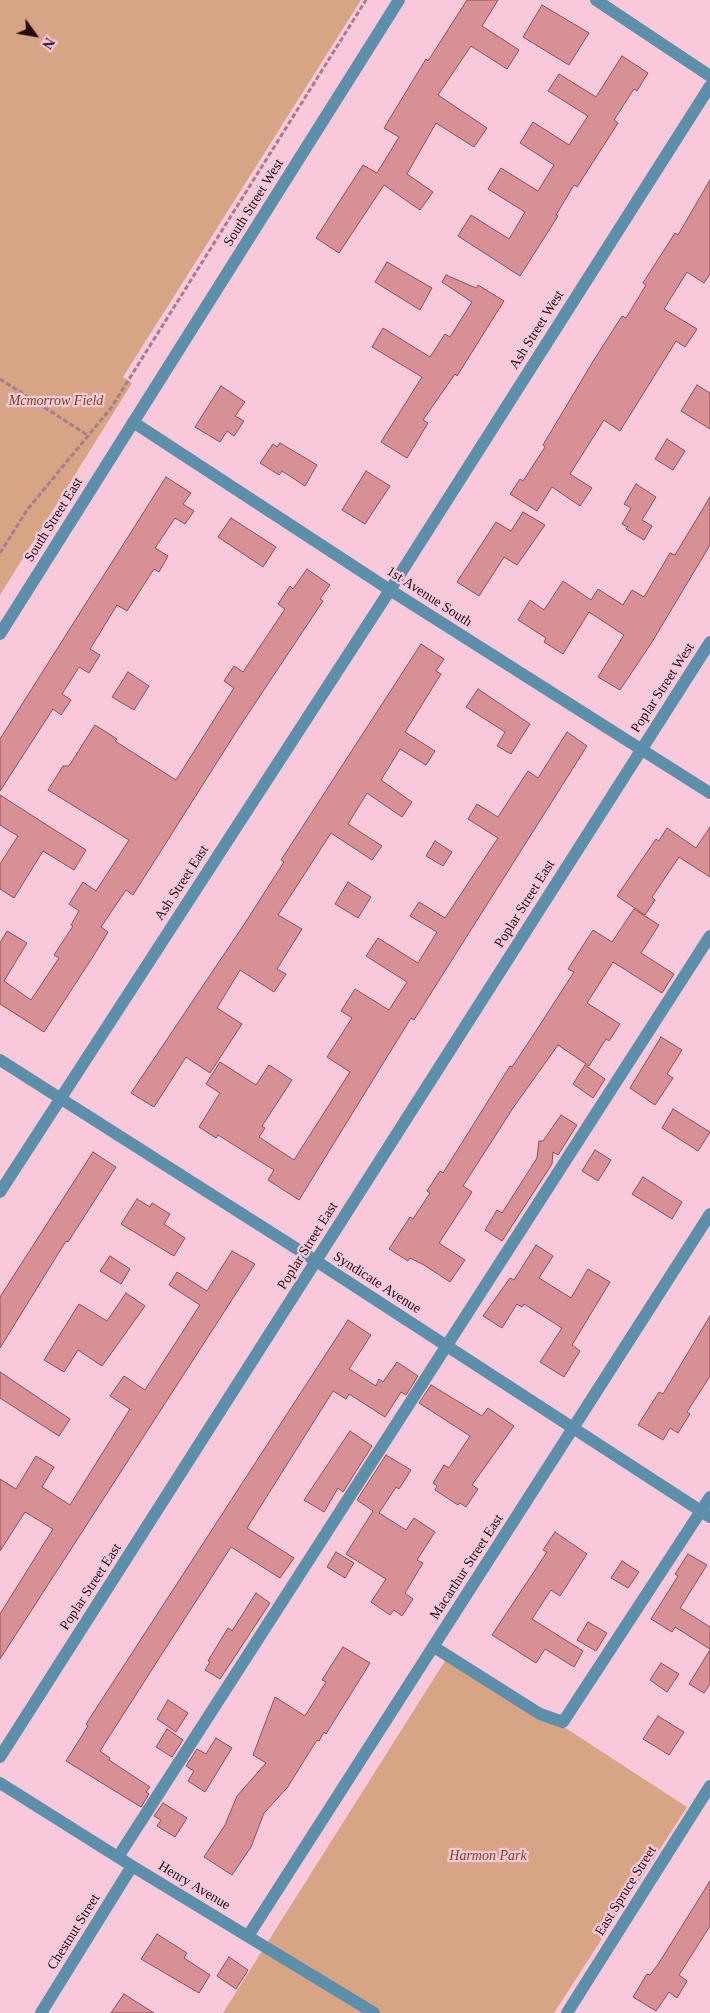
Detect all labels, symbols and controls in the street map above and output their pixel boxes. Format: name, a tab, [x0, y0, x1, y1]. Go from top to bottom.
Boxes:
north arrow	[10, 10, 60, 60]
text: N	[39, 35, 57, 51]
street label: South Street West	[220, 156, 288, 250]
street label: Ash Street West	[506, 287, 568, 373]
park label: Mcmorrow Field	[9, 393, 103, 409]
street label: South Street East	[21, 475, 87, 565]
street label: 1st Avenue South	[383, 563, 475, 631]
street label: Poplar Street West	[628, 640, 698, 736]
street label: Ash Street East	[151, 842, 213, 924]
street label: Poplar Street East	[491, 857, 559, 951]
street label: Poplar Street East	[274, 1199, 342, 1293]
street label: Syndicate Avenue	[330, 1248, 424, 1318]
street label: Macarthur Street East	[427, 1511, 507, 1623]
street label: Poplar Street East	[57, 1540, 125, 1634]
street label: East Spruce Street	[592, 1843, 660, 1939]
park label: Harmon Park	[449, 1848, 527, 1864]
street label: Henry Avenue	[155, 1858, 233, 1914]
street label: Chestnut Street	[44, 1891, 104, 1973]

